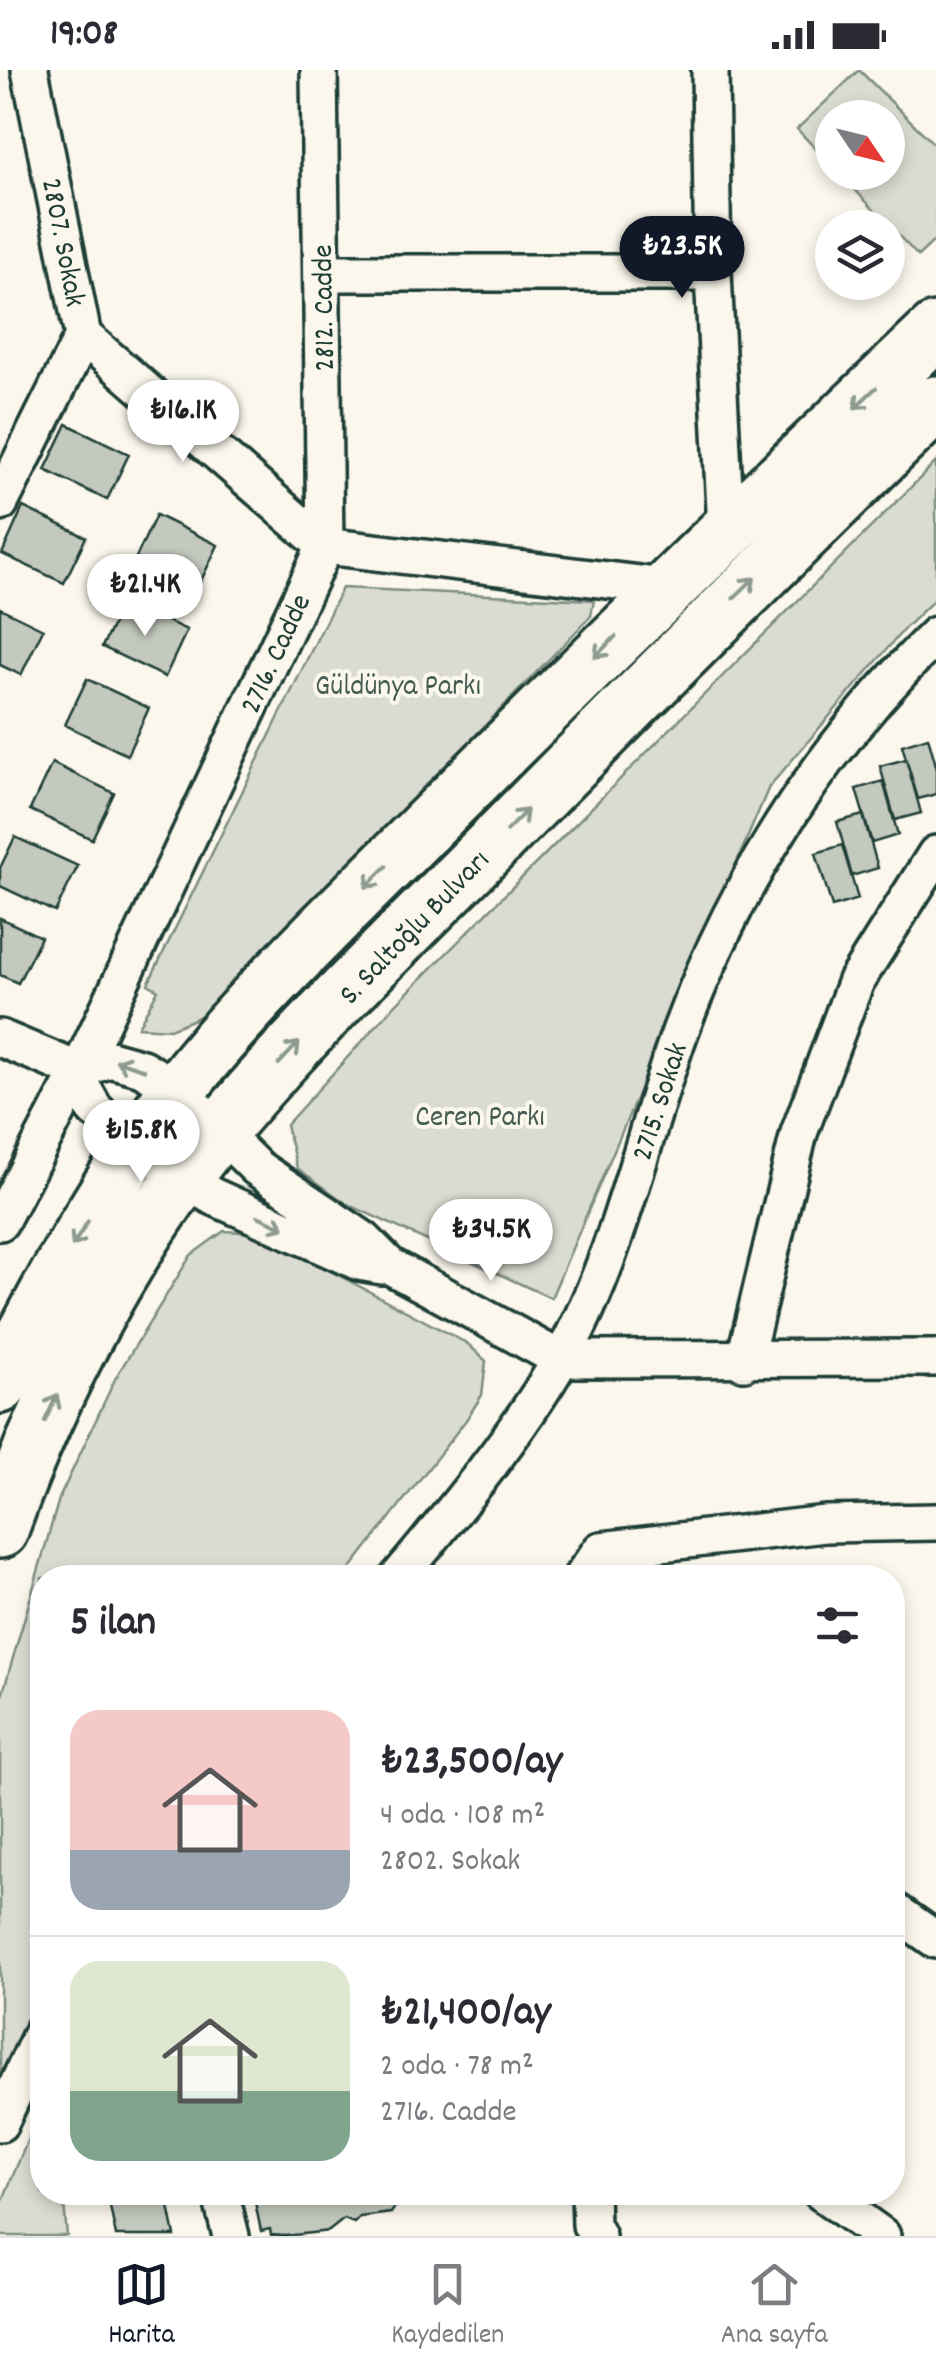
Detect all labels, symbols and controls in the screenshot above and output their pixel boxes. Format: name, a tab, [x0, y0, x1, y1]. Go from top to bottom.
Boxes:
text: 19:08	[50, 8, 118, 63]
north arrow	[815, 100, 905, 190]
map controls	[815, 100, 905, 300]
street label: 2807. Sokak	[27, 175, 94, 311]
button: layers	[815, 210, 905, 300]
pin: ₺23.5K	[601, 216, 763, 301]
text: ₺23.5K	[642, 225, 722, 271]
street label: 2812. Cadde	[304, 244, 349, 372]
pin: ₺16.1K	[102, 380, 264, 465]
one-way arrow	[854, 386, 878, 410]
text: ₺16.1K	[149, 389, 217, 435]
pin: ₺21.4K	[64, 554, 226, 639]
text: ₺21.4K	[109, 563, 181, 609]
one-way arrow	[732, 577, 756, 601]
street label: 2716. Cadde	[232, 588, 325, 722]
one-way arrow	[594, 635, 618, 659]
park label: Güldünya Parkı	[315, 667, 481, 710]
one-way arrow	[504, 809, 528, 833]
street label: S. Saltoğlu Bulvarı	[331, 842, 502, 1017]
one-way arrow	[364, 865, 388, 889]
street label: 2715. Sokak	[623, 1038, 702, 1167]
one-way arrow	[277, 1040, 301, 1066]
one-way arrow	[115, 1055, 146, 1073]
park label: Ceren Parkı	[415, 1098, 545, 1141]
pin: ₺15.8K	[60, 1100, 222, 1185]
text: ₺15.8K	[105, 1109, 177, 1155]
pin: ₺34.5K	[410, 1199, 572, 1284]
text: ₺34.5K	[451, 1208, 531, 1254]
one-way arrow	[255, 1214, 285, 1233]
one-way arrow	[70, 1219, 91, 1248]
one-way arrow	[42, 1394, 61, 1424]
text: 5 ilan	[70, 1595, 156, 1655]
icon: filters	[810, 1598, 865, 1653]
text: ₺23,500/ay	[380, 1734, 562, 1794]
icon: home	[150, 1750, 270, 1870]
text: 4 oda · 108 m²	[380, 1794, 545, 1840]
text: 2802. Sokak	[380, 1840, 520, 1886]
text: ₺21,400/ay	[380, 1985, 551, 2045]
icon: home	[150, 2001, 270, 2121]
text: 2 oda · 78 m²	[380, 2045, 534, 2091]
text: 2716. Cadde	[380, 2091, 516, 2137]
tab: Harita	[108, 2257, 175, 2357]
tab: Kaydedilen	[391, 2257, 504, 2357]
tab: Ana sayfa	[721, 2257, 828, 2357]

